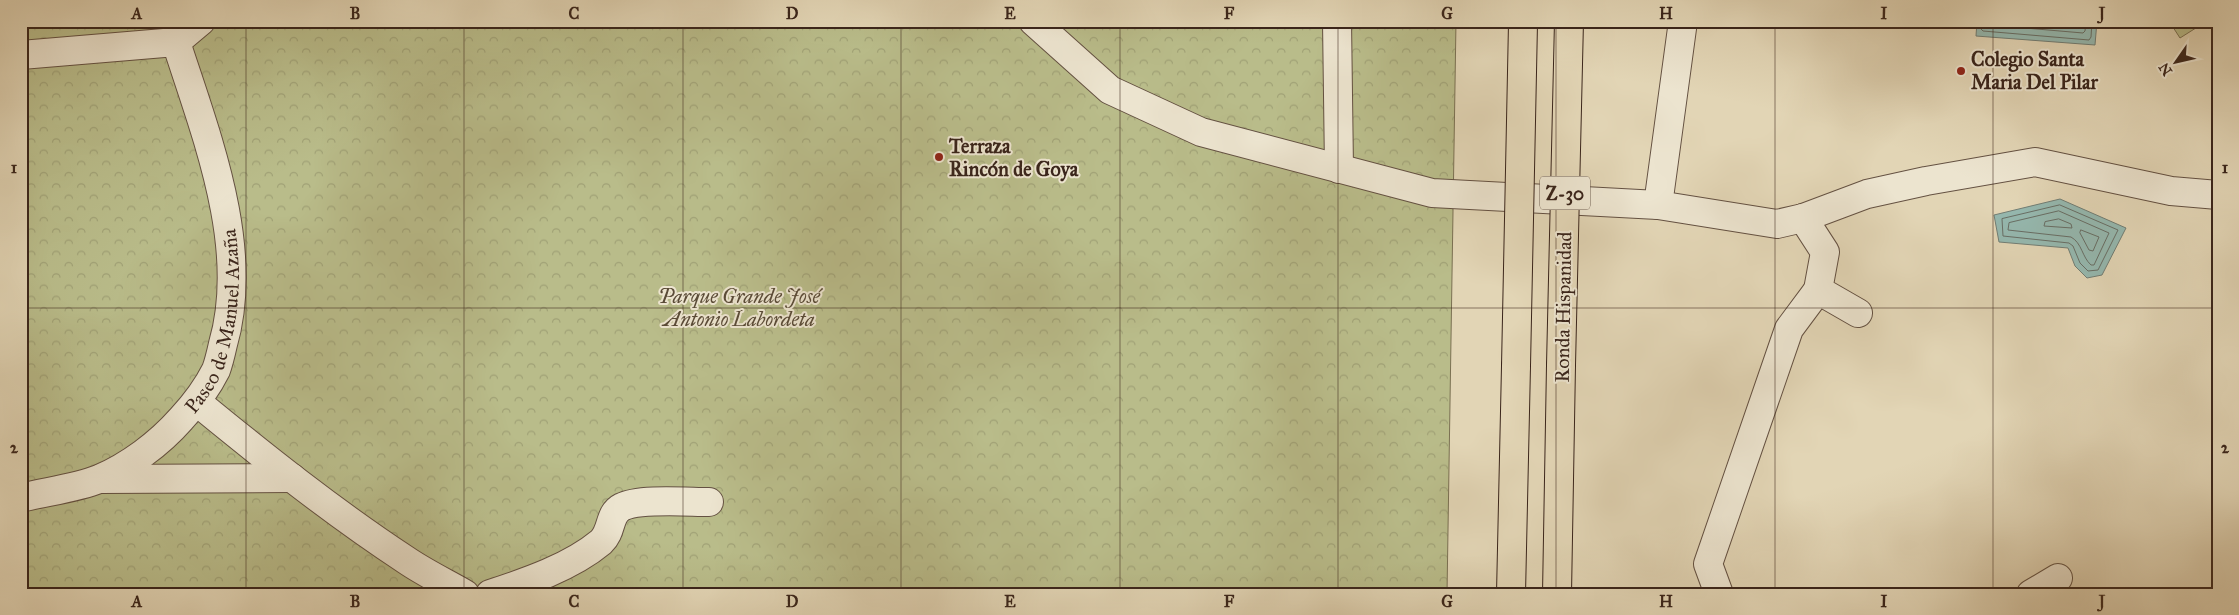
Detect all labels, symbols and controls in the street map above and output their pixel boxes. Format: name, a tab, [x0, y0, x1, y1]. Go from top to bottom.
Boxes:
text: A	[131, 4, 143, 23]
text: B	[350, 4, 360, 23]
text: C	[569, 4, 580, 23]
text: D	[786, 4, 799, 23]
text: E	[1004, 4, 1016, 23]
text: F	[1224, 4, 1235, 23]
text: G	[1441, 4, 1453, 23]
text: H	[1659, 4, 1673, 23]
text: I	[1881, 4, 1888, 23]
text: J	[2097, 4, 2106, 24]
north arrow	[2152, 38, 2202, 88]
place label: Colegio Santa Maria Del Pilar	[1971, 47, 2098, 94]
text: N	[2155, 59, 2176, 79]
marker: Colegio Santa Maria Del Pilar	[1955, 65, 1967, 77]
place label: Terraza Rincón de Goya	[948, 134, 1079, 182]
marker: Terraza Rincón de Goya	[933, 151, 945, 163]
text: 1	[11, 158, 18, 177]
text: 1	[2222, 158, 2229, 177]
road number: Z-30	[1540, 177, 1590, 210]
street label: Paseo de Manuel Azaña	[179, 227, 244, 418]
street label: Ronda Hispanidad	[1550, 231, 1576, 383]
park label: Parque Grande José Antonio Labordeta	[658, 284, 823, 331]
text: 2	[10, 438, 19, 457]
text: 2	[2221, 438, 2230, 457]
text: A	[131, 592, 143, 611]
text: B	[350, 592, 360, 611]
text: C	[569, 592, 580, 611]
text: D	[786, 592, 799, 611]
text: E	[1004, 592, 1016, 611]
text: F	[1224, 592, 1235, 611]
text: G	[1441, 592, 1453, 611]
text: H	[1659, 592, 1673, 611]
text: I	[1881, 592, 1888, 611]
text: J	[2097, 592, 2106, 612]

